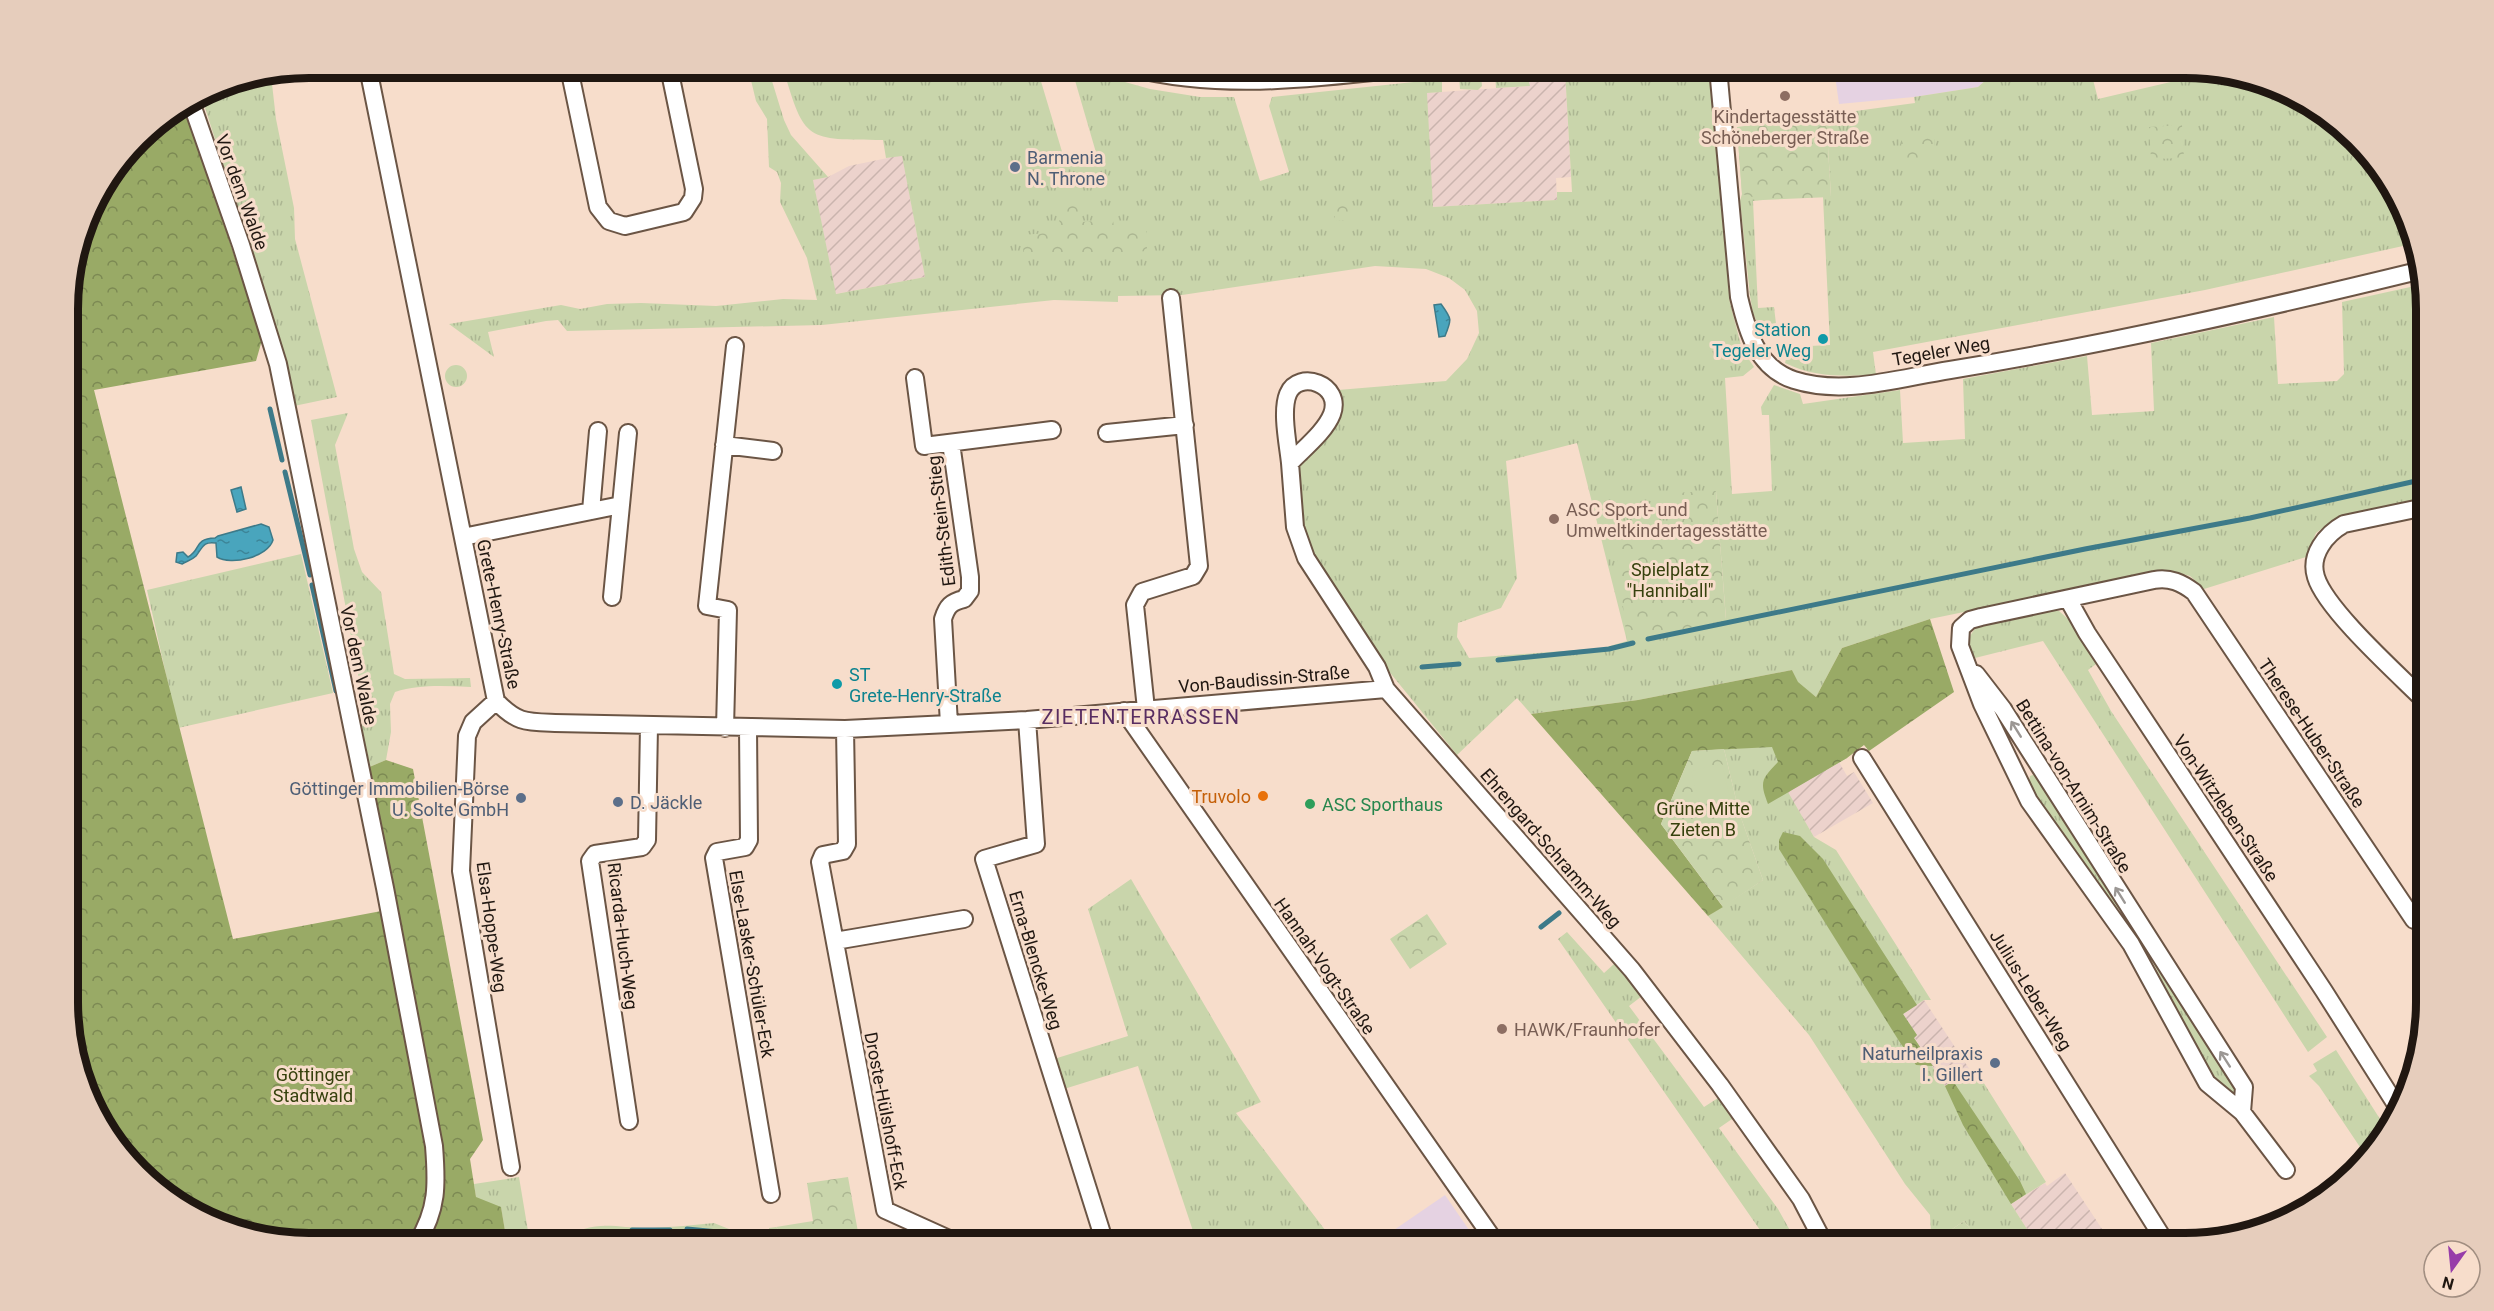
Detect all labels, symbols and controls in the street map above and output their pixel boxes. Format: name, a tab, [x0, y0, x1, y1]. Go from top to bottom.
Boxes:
marker: Kindertagesstätte Schöneberger Straße	[1778, 89, 1792, 103]
place label: Kindertagesstätte Schöneberger Straße	[1701, 106, 1869, 148]
street label: Vor dem Walde	[211, 131, 273, 253]
place label: Barmenia N. Throne	[1027, 147, 1105, 189]
marker: Barmenia N. Throne	[1008, 160, 1022, 174]
place label: Station Tegeler Weg	[1712, 319, 1811, 361]
marker: Station Tegeler Weg	[1816, 332, 1830, 346]
street label: Tegeler Weg	[1890, 332, 1992, 370]
street label: Edith-Stein-Stieg	[923, 455, 959, 587]
place label: ASC Sport- und Umweltkindertagesstätte	[1566, 499, 1767, 541]
marker: ASC Sport- und Umweltkindertagesstätte	[1547, 512, 1561, 526]
street label: Grete-Henry-Straße	[473, 537, 525, 691]
park label: Spielplatz "Hanniball"	[1626, 559, 1714, 601]
street label: Vor dem Walde	[336, 603, 382, 727]
street label: Therese-Huber-Straße	[2254, 654, 2370, 812]
street label: Von-Baudissin-Straße	[1177, 661, 1351, 697]
place label: ST Grete-Henry-Straße	[849, 664, 1002, 706]
marker: ST Grete-Henry-Straße	[830, 677, 844, 691]
street label: Bettina-von-Arnim-Straße	[2012, 695, 2136, 877]
district label: ZIETENTERRASSEN	[1041, 705, 1241, 729]
one-way arrow	[2009, 721, 2022, 738]
street label: Von-Witzleben-Straße	[2169, 731, 2283, 885]
street label: Ehrengard-Schramm-Weg	[1476, 764, 1626, 932]
place label: Göttinger Immobilien-Börse U. Solte GmbH	[289, 778, 509, 820]
place label: Truvolo	[1191, 786, 1251, 807]
marker: Truvolo	[1256, 789, 1270, 803]
marker: Göttinger Immobilien-Börse U. Solte GmbH	[514, 791, 528, 805]
place label: D. Jäckle	[630, 792, 702, 813]
place label: ASC Sporthaus	[1322, 794, 1443, 815]
marker: D. Jäckle	[611, 795, 625, 809]
marker: ASC Sporthaus	[1303, 797, 1317, 811]
park label: Grüne Mitte Zieten B	[1656, 798, 1750, 840]
street label: Elsa-Hoppe-Weg	[472, 860, 512, 994]
street label: Ricarda-Huch-Weg	[604, 861, 642, 1011]
street label: Else-Lasker-Schüler-Eck	[725, 868, 779, 1060]
one-way arrow	[2113, 886, 2126, 903]
street label: Erna-Blencke-Weg	[1005, 888, 1067, 1032]
street label: Hannah-Vogt-Straße	[1270, 894, 1380, 1038]
street label: Julius-Leber-Weg	[1985, 926, 2077, 1054]
place label: HAWK/Fraunhofer	[1514, 1019, 1660, 1040]
marker: HAWK/Fraunhofer	[1495, 1022, 1509, 1036]
street label: Droste-Hülshoff-Eck	[860, 1030, 912, 1193]
place label: Naturheilpraxis I. Gillert	[1862, 1043, 1983, 1085]
one-way arrow	[2219, 1051, 2231, 1067]
marker: Naturheilpraxis I. Gillert	[1988, 1056, 2002, 1070]
park label: Göttinger Stadtwald	[273, 1064, 353, 1106]
north arrow	[2422, 1239, 2482, 1299]
text: N	[2440, 1272, 2456, 1294]

